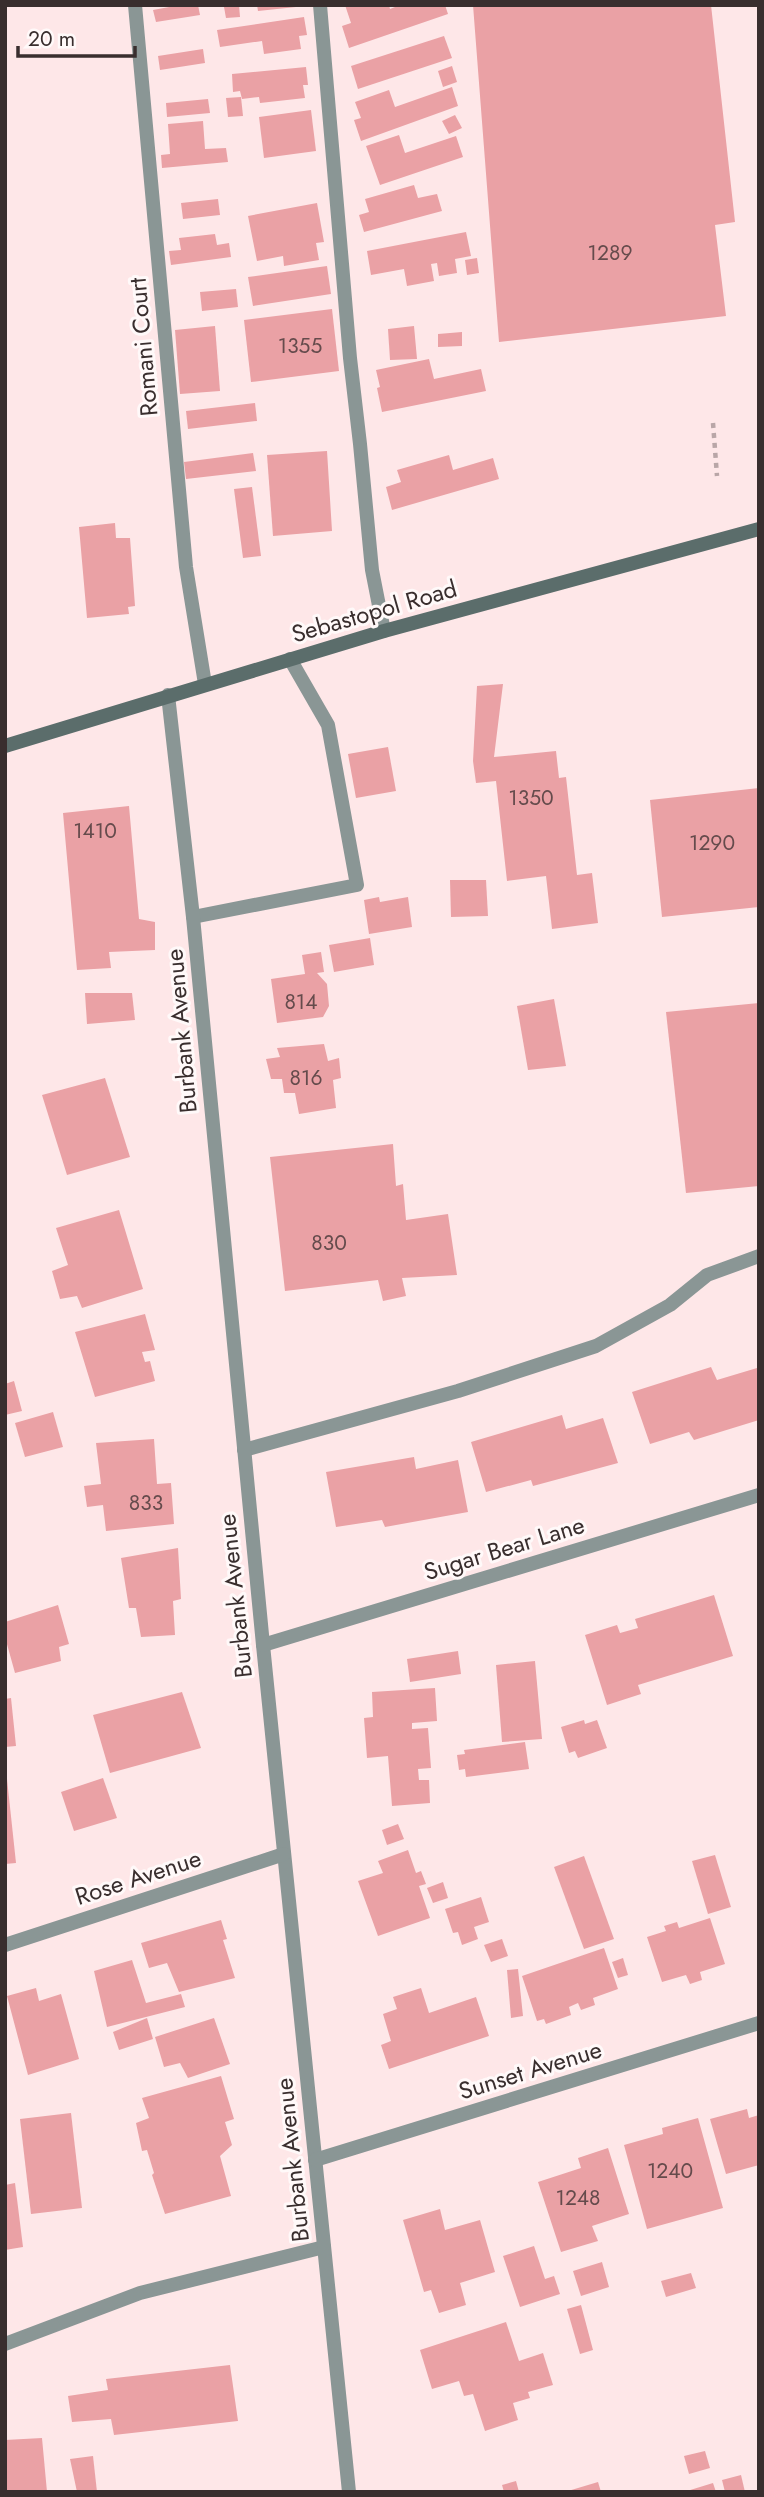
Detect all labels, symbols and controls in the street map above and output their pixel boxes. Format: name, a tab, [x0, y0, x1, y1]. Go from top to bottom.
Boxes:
scale bar	[18, 14, 135, 58]
text: 20 m	[28, 24, 75, 54]
house number: 1289	[588, 238, 632, 268]
street label: Romani Court	[119, 276, 166, 418]
house number: 1355	[278, 331, 322, 361]
street label: Sebastopol Road	[287, 571, 461, 651]
house number: 1350	[508, 783, 554, 813]
house number: 1410	[73, 816, 117, 846]
house number: 1290	[689, 828, 735, 858]
street label: Burbank Avenue	[156, 947, 206, 1115]
house number: 814	[284, 987, 318, 1017]
house number: 816	[289, 1063, 323, 1093]
house number: 830	[311, 1228, 347, 1258]
house number: 833	[129, 1488, 163, 1518]
street label: Sugar Bear Lane	[419, 1507, 589, 1589]
street label: Burbank Avenue	[209, 1512, 261, 1680]
street label: Rose Avenue	[71, 1840, 205, 1914]
street label: Sunset Avenue	[454, 2032, 606, 2108]
street label: Burbank Avenue	[266, 2076, 318, 2244]
house number: 1240	[647, 2156, 693, 2186]
house number: 1248	[555, 2183, 601, 2213]

